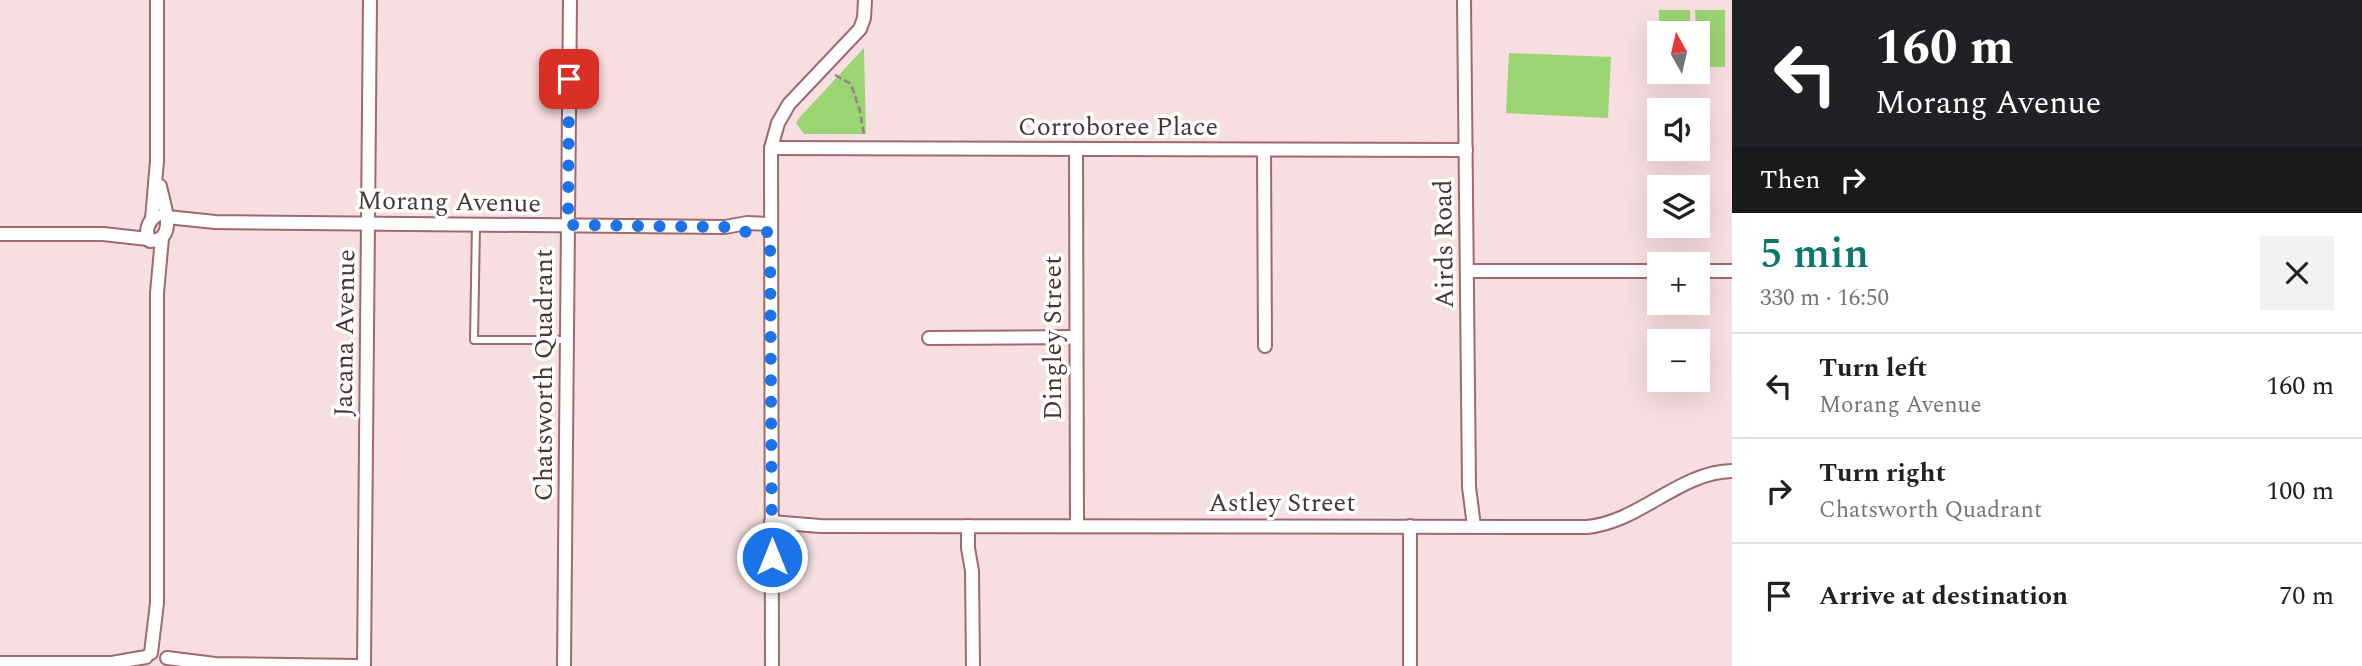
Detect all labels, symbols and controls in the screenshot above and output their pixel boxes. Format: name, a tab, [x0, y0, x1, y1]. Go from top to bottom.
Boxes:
text: 160 m	[1875, 11, 2014, 86]
north arrow	[1647, 21, 1710, 84]
map controls	[1647, 21, 1710, 392]
icon: left	[1760, 28, 1851, 119]
pin	[539, 49, 599, 109]
icon: arrive	[550, 60, 588, 98]
text: Morang Avenue	[1875, 79, 2101, 128]
button: sound	[1647, 98, 1710, 161]
street label: Corroboree Place	[1018, 107, 1218, 147]
text: Then	[1760, 160, 1820, 200]
icon: right	[1834, 161, 1872, 199]
button: layers	[1647, 175, 1710, 238]
street label: Airds Road	[1423, 179, 1465, 309]
street label: Morang Avenue	[357, 180, 541, 224]
text: 5 min	[1760, 223, 1869, 286]
button: close	[2260, 236, 2334, 310]
street label: Jacana Avenue	[324, 249, 366, 417]
street label: Chatsworth Quadrant	[524, 249, 564, 501]
button: +	[1647, 252, 1710, 315]
street label: Dingley Street	[1033, 256, 1073, 420]
text: 330 m · 16:50	[1760, 281, 1889, 316]
button: −	[1647, 329, 1710, 392]
text: Turn left	[1819, 348, 1927, 388]
text: 160 m	[2266, 366, 2334, 406]
icon: left	[1760, 367, 1798, 405]
text: Morang Avenue	[1819, 388, 1982, 423]
text: Turn right	[1819, 453, 1946, 493]
text: 100 m	[2266, 471, 2334, 511]
icon: right	[1760, 472, 1798, 510]
street label: Astley Street	[1209, 483, 1355, 523]
text: Chatsworth Quadrant	[1819, 493, 2042, 528]
position arrow	[735, 520, 809, 594]
text: Arrive at destination	[1819, 576, 2068, 616]
text: 70 m	[2279, 576, 2334, 616]
icon: arrive	[1760, 577, 1798, 615]

